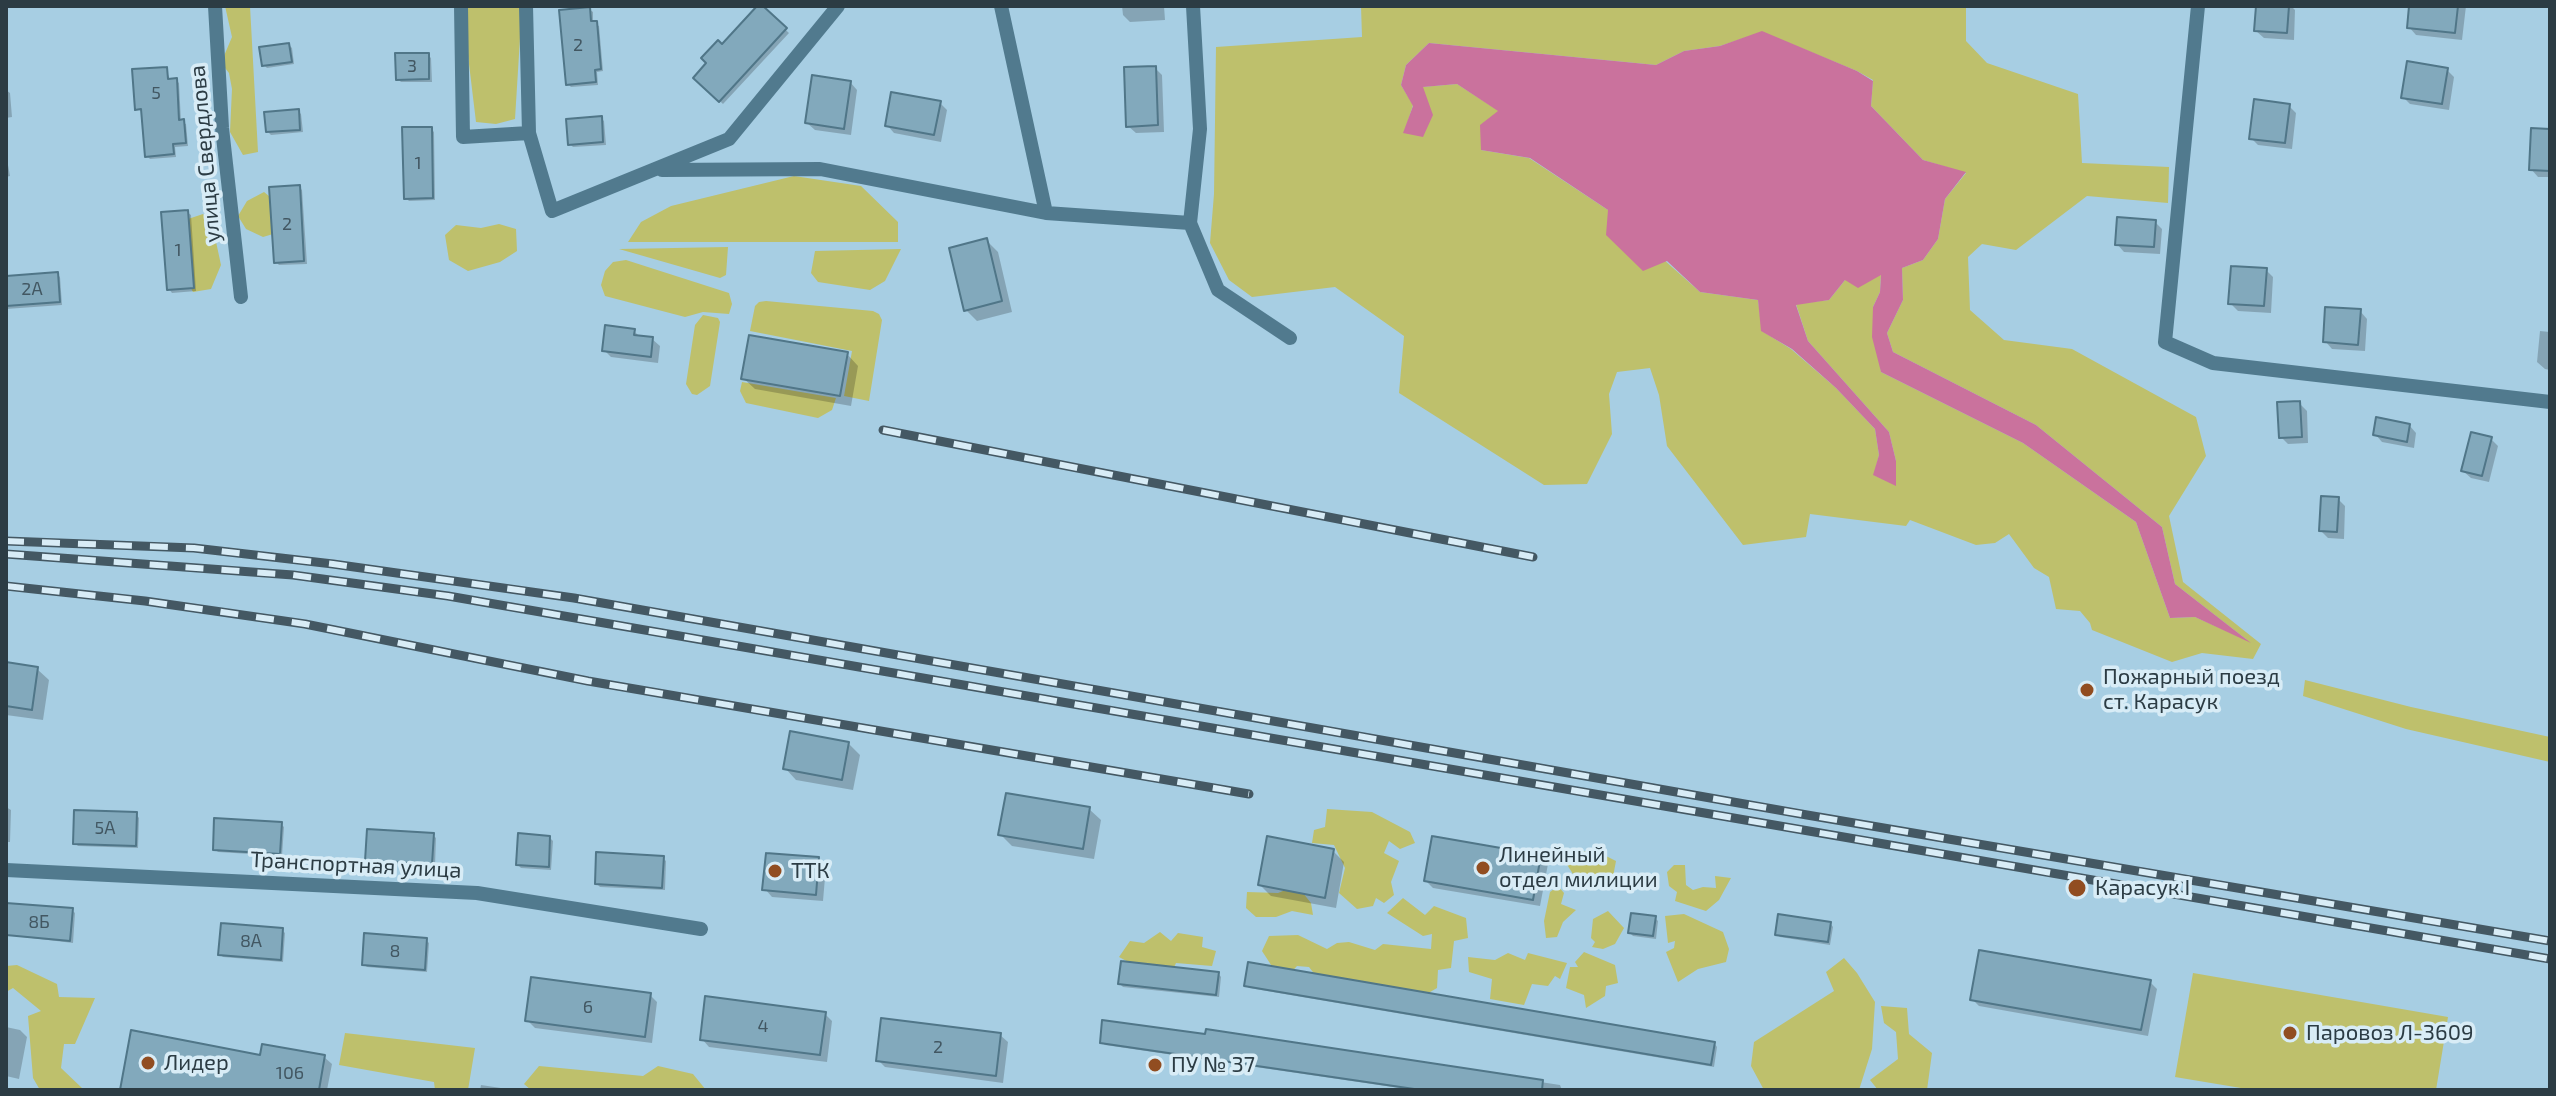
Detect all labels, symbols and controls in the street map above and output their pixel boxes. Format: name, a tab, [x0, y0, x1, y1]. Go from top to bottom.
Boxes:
house number: 2	[573, 34, 583, 56]
house number: 3	[407, 55, 417, 77]
street label: улица Свердлова	[184, 64, 226, 244]
house number: 5	[151, 82, 161, 104]
house number: 1	[414, 152, 422, 174]
house number: 2	[282, 213, 292, 235]
house number: 1	[174, 239, 182, 261]
house number: 2А	[21, 278, 43, 300]
place label: Пожарный поезд ст. Карасук	[2103, 664, 2280, 716]
marker: Пожарный поезд ст. Карасук	[2078, 681, 2096, 699]
house number: 5А	[95, 817, 115, 839]
place label: Линейный отдел милиции	[1499, 842, 1658, 894]
street label: Транспортная улица	[250, 846, 462, 884]
place label: ТТК	[791, 858, 830, 884]
marker: Линейный отдел милиции	[1474, 859, 1492, 877]
marker: ТТК	[766, 862, 784, 880]
place label: Карасук I	[2095, 875, 2190, 901]
marker: Карасук I	[2066, 877, 2088, 899]
house number: 8Б	[28, 911, 50, 933]
house number: 8А	[240, 930, 262, 952]
house number: 8	[390, 940, 400, 962]
house number: 6	[583, 996, 593, 1018]
house number: 4	[757, 1015, 769, 1037]
place label: Паровоз Л-3609	[2306, 1020, 2474, 1046]
marker: Паровоз Л-3609	[2281, 1024, 2299, 1042]
house number: 2	[933, 1036, 943, 1058]
place label: Лидер	[164, 1050, 229, 1076]
place label: ПУ № 37	[1171, 1052, 1255, 1078]
marker: Лидер	[139, 1054, 157, 1072]
marker: ПУ № 37	[1146, 1056, 1164, 1074]
house number: 106	[276, 1062, 304, 1084]

